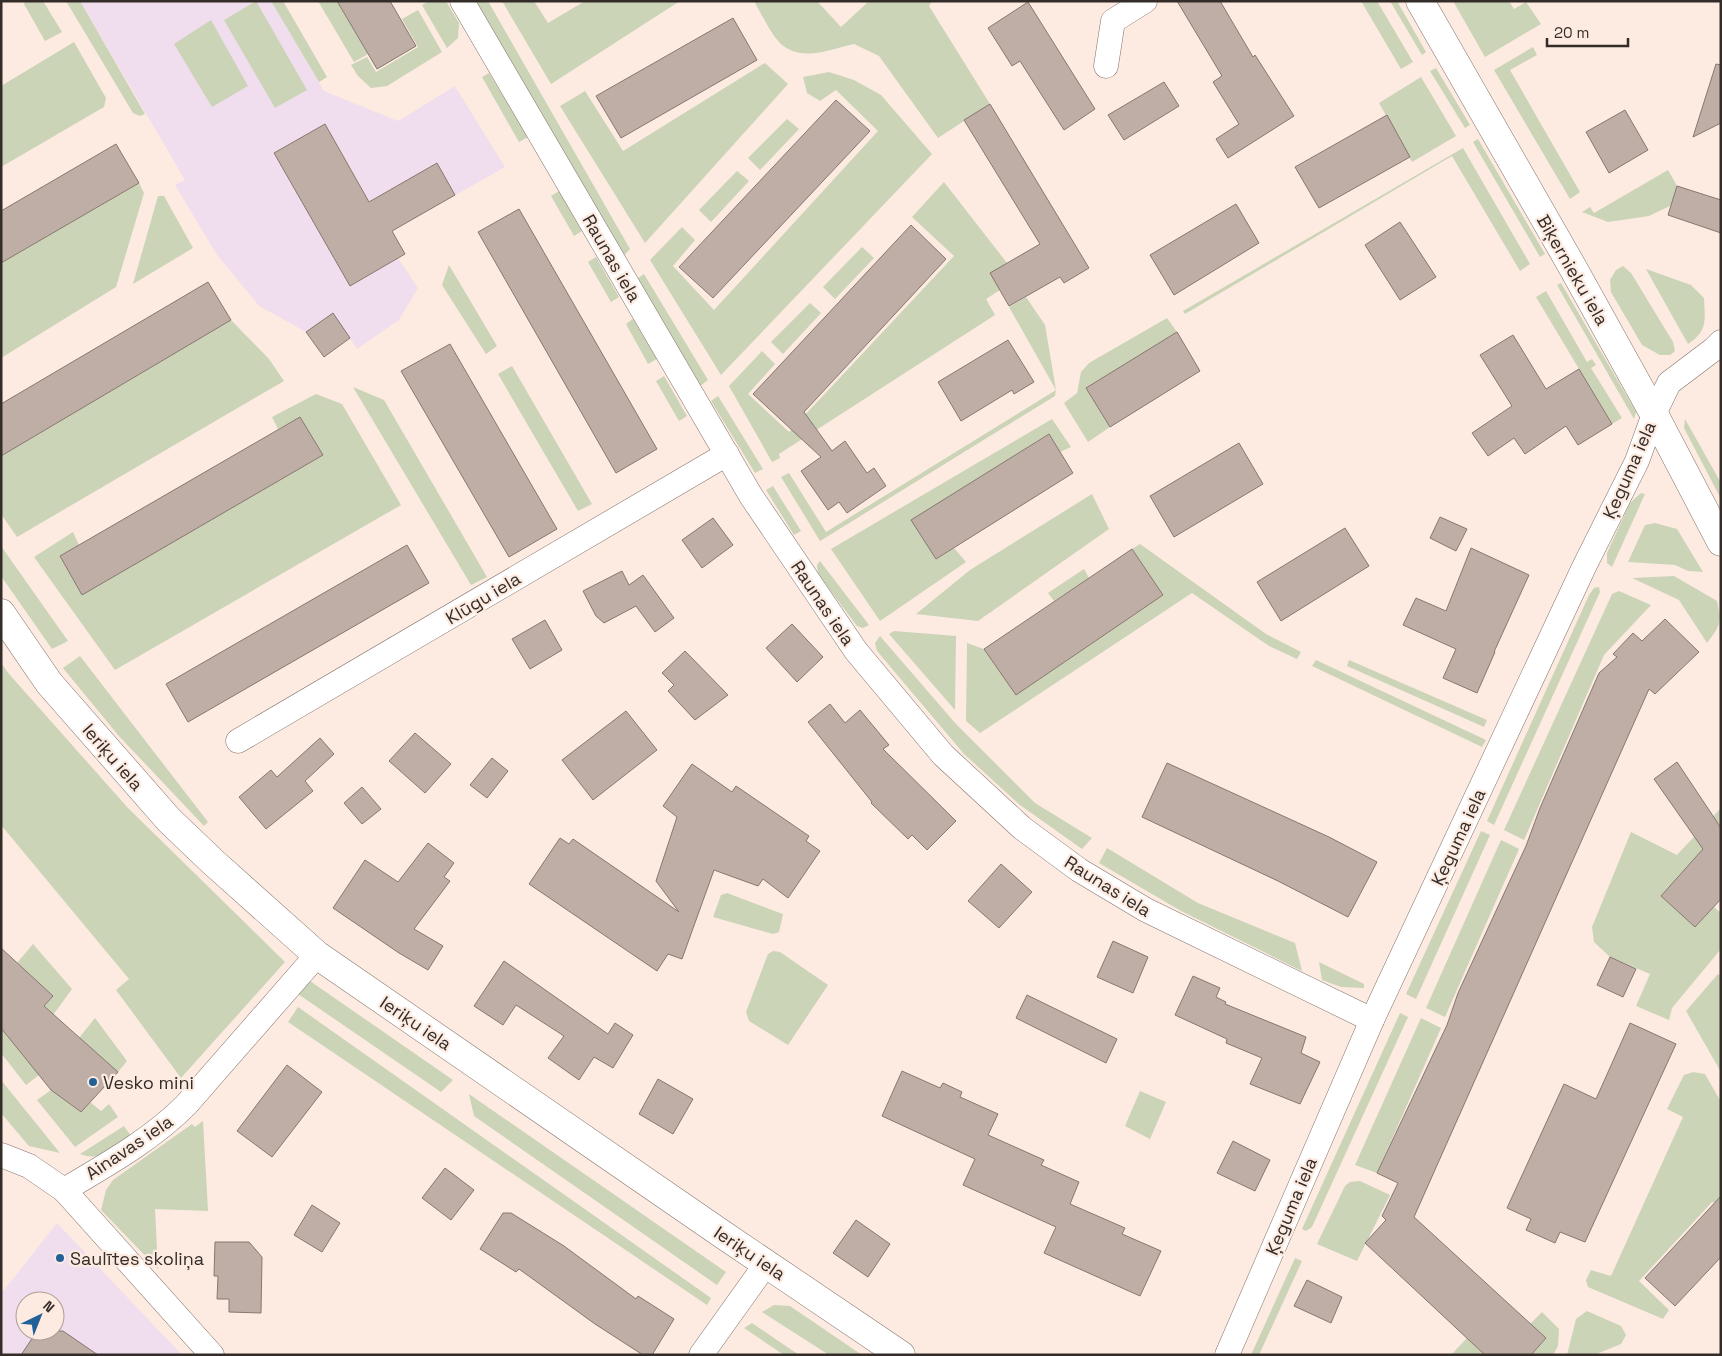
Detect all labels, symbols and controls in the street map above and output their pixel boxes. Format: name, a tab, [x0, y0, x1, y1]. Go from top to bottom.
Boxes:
scale bar	[1547, 15, 1628, 47]
text: 20 m	[1554, 23, 1589, 42]
street label: Raunas iela	[578, 210, 646, 306]
street label: Biķernieku iela	[1532, 210, 1614, 330]
street label: Ķeguma iela	[1597, 418, 1661, 522]
street label: Raunas iela	[786, 556, 860, 650]
street label: Klūgu iela	[441, 567, 525, 629]
street label: Ieriķu iela	[78, 719, 148, 795]
street label: Ķeguma iela	[1426, 785, 1490, 889]
street label: Raunas iela	[1060, 850, 1156, 922]
street label: Ieriķu iela	[376, 991, 456, 1055]
place label: Vesko mini	[103, 1071, 194, 1094]
marker: Vesko mini	[87, 1076, 99, 1088]
street label: Ainavas iela	[81, 1109, 177, 1185]
street label: Ķeguma iela	[1260, 1154, 1322, 1258]
street label: Ieriķu iela	[710, 1221, 790, 1285]
place label: Saulītes skoliņa	[70, 1247, 204, 1270]
marker: Saulītes skoliņa	[54, 1252, 66, 1264]
north arrow	[15, 1291, 65, 1341]
text: N	[39, 1297, 58, 1316]

